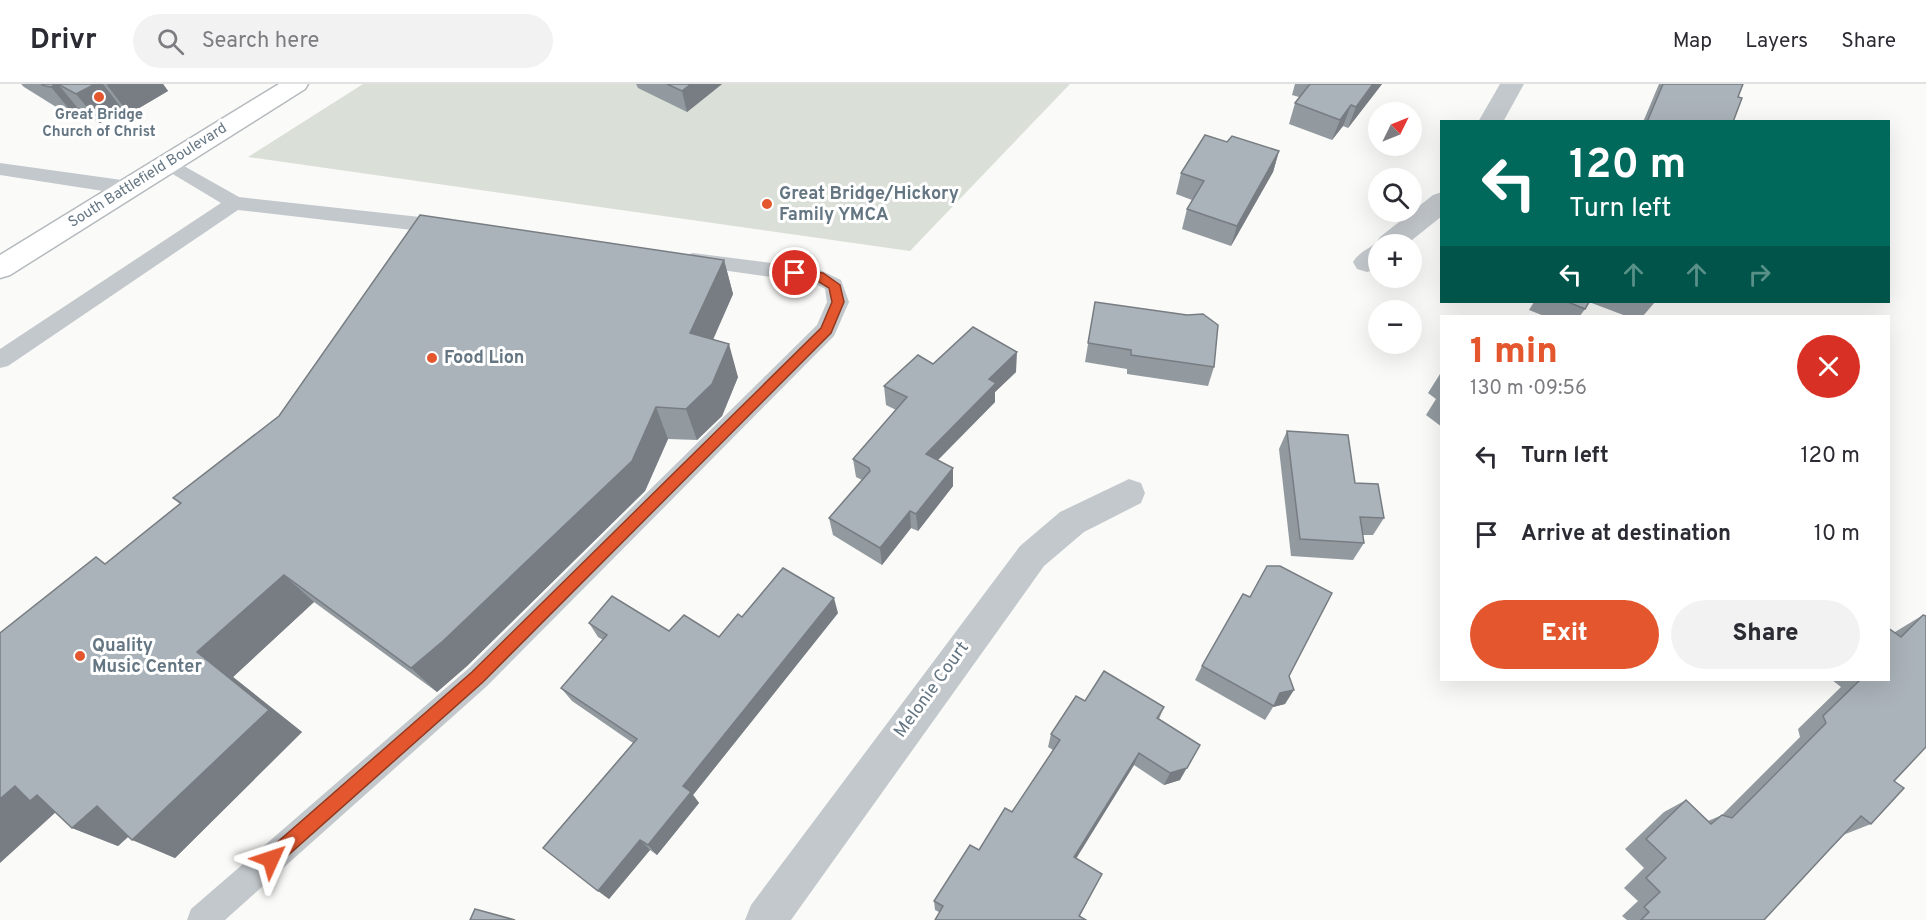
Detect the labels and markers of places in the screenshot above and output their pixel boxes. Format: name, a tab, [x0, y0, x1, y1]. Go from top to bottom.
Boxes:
marker: Great Bridge Church of Christ	[92, 90, 106, 104]
place label: Great Bridge Church of Christ	[42, 106, 156, 142]
place label: Great Bridge/Hickory Family YMCA	[779, 183, 959, 227]
marker: Great Bridge/Hickory Family YMCA	[760, 197, 774, 211]
pin	[769, 247, 820, 298]
place label: Food Lion	[444, 347, 524, 370]
marker: Food Lion	[425, 351, 439, 365]
place label: Quality Music Center	[92, 635, 202, 679]
marker: Quality Music Center	[73, 649, 87, 663]

